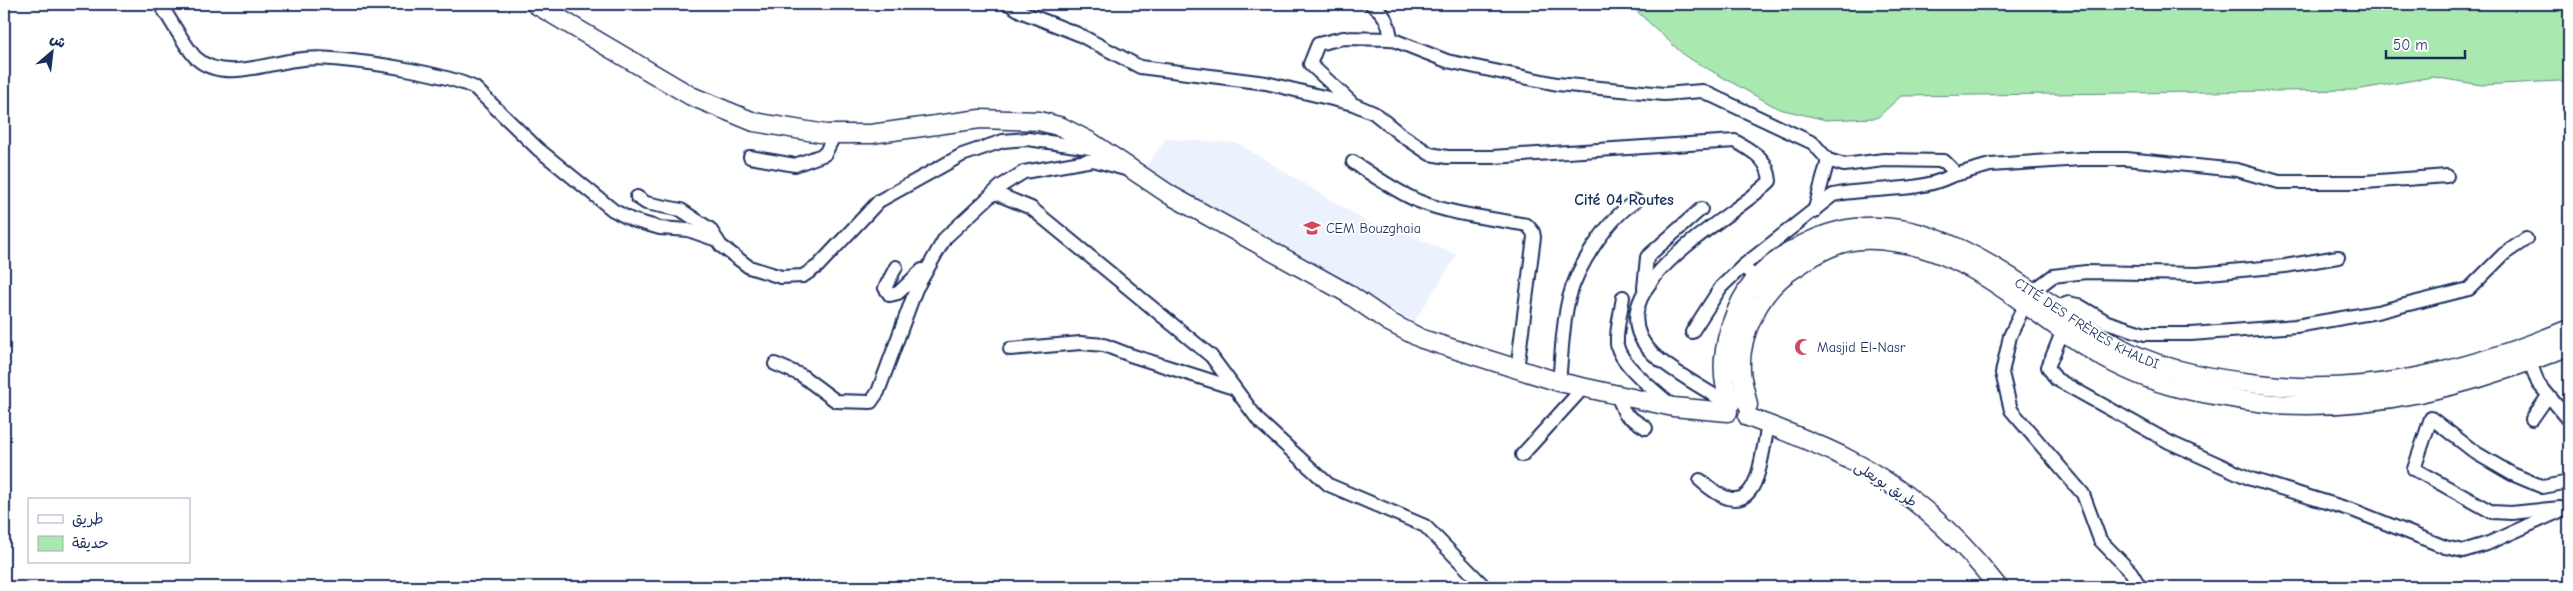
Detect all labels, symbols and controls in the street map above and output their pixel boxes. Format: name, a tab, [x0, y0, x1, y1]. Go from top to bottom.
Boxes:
north arrow	[28, 28, 78, 78]
scale bar	[2386, 28, 2464, 60]
text: ش	[47, 30, 69, 52]
text: 50 m	[2393, 36, 2428, 54]
district label: Cité 04 Routes	[1574, 191, 1674, 209]
school or university icon: CEM Bouzghaia	[1302, 218, 1322, 238]
place label: CEM Bouzghaia	[1326, 220, 1421, 237]
street label: CITÉ DES FRÈRES KHALDI	[2011, 274, 2161, 372]
mosque icon: Masjid El-Nasr	[1793, 337, 1813, 357]
place label: Masjid El-Nasr	[1817, 339, 1906, 356]
street label: طريق بويعلى	[1851, 458, 1920, 511]
legend	[28, 498, 190, 564]
text: طريق	[72, 510, 104, 528]
text: حديقة	[72, 534, 109, 552]

